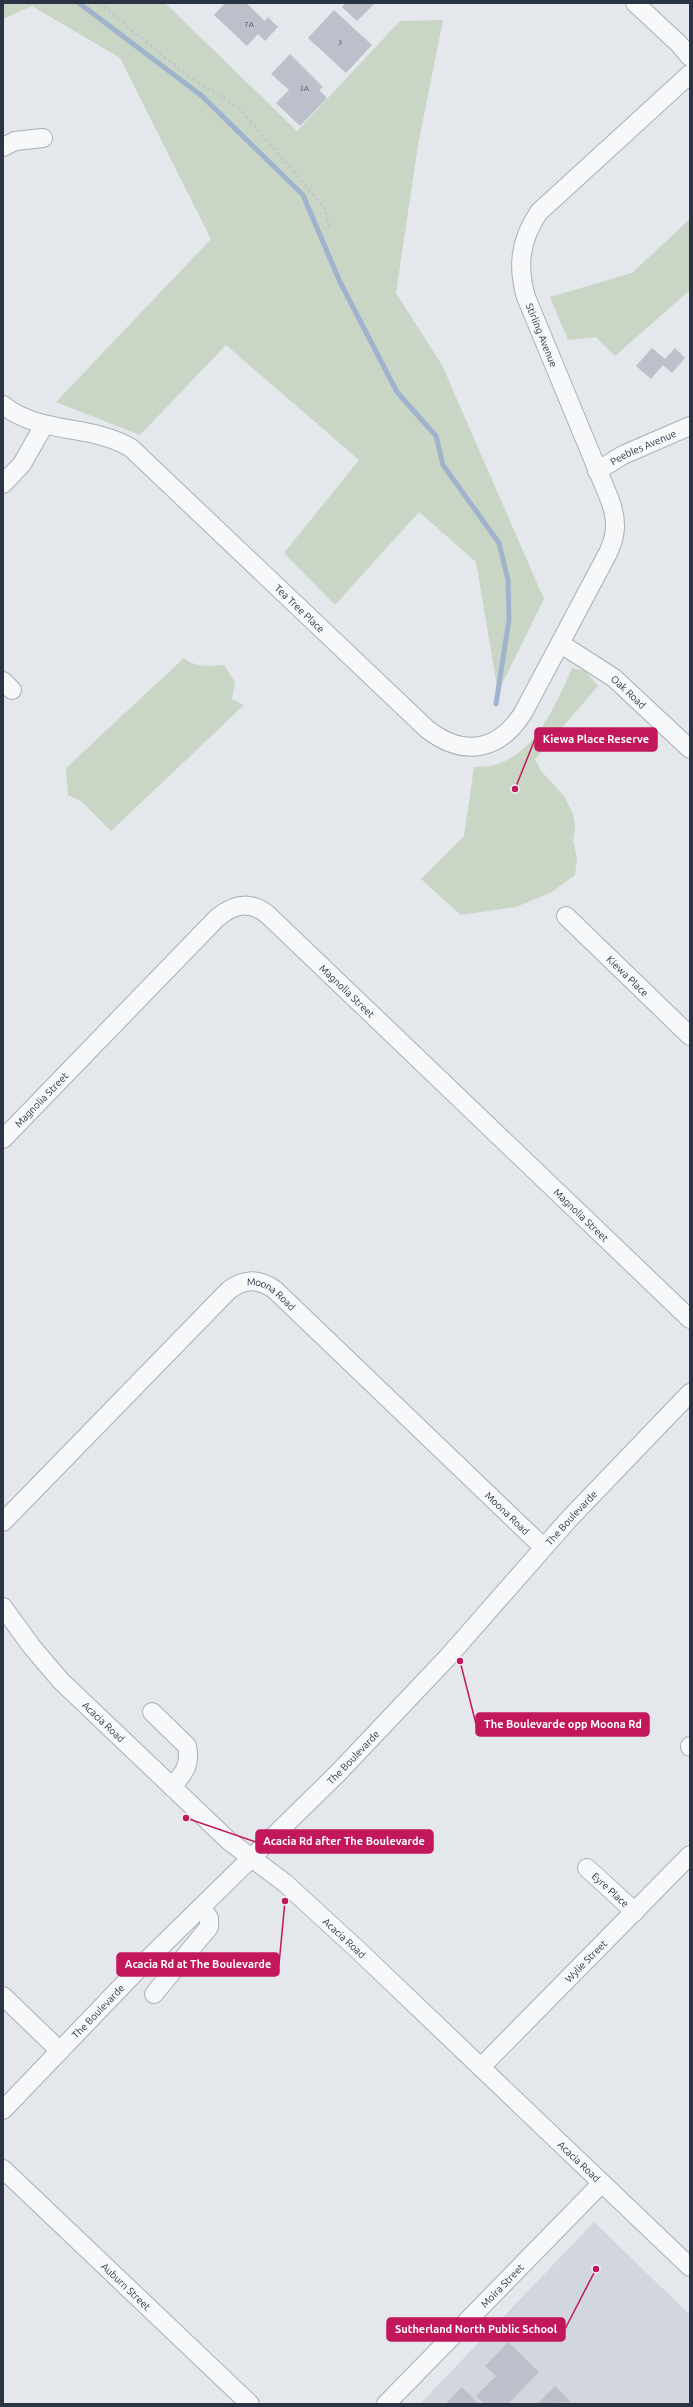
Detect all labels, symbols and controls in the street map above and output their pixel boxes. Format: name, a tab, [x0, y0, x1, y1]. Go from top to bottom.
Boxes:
house number: 7A	[244, 20, 255, 29]
house number: 3	[338, 38, 342, 47]
house number: 3A	[299, 84, 310, 93]
street label: Stirling Avenue	[524, 302, 559, 369]
street label: Peebles Avenue	[608, 428, 678, 468]
street label: Tea Tree Place	[272, 582, 327, 635]
street label: Oak Road	[609, 673, 648, 711]
callout: Kiewa Place Reserve	[535, 728, 657, 751]
text: Kiewa Place Reserve	[543, 733, 649, 745]
street label: Kiewa Place	[604, 954, 650, 999]
street label: Magnolia Street	[317, 962, 377, 1020]
street label: Magnolia Street	[13, 1070, 71, 1129]
street label: Magnolia Street	[551, 1187, 611, 1244]
street label: Moona Road	[247, 1276, 298, 1313]
street label: The Boulevarde	[544, 1488, 599, 1548]
street label: Moona Road	[483, 1490, 532, 1537]
street label: Acacia Road	[80, 1699, 127, 1745]
callout: The Boulevarde opp Moona Rd	[476, 1713, 649, 1736]
text: The Boulevarde opp Moona Rd	[484, 1718, 642, 1730]
street label: The Boulevarde	[325, 1728, 382, 1787]
callout: Acacia Rd after The Boulevarde	[256, 1830, 433, 1853]
text: Acacia Rd after The Boulevarde	[263, 1835, 425, 1847]
street label: Eyre Place	[590, 1870, 631, 1910]
street label: Acacia Road	[321, 1916, 368, 1960]
street label: Wylie Street	[563, 1938, 609, 1985]
callout: Acacia Rd at The Boulevarde	[117, 1953, 279, 1976]
text: Acacia Rd at The Boulevarde	[125, 1958, 271, 1970]
street label: The Boulevarde	[70, 1982, 127, 2041]
street label: Acacia Road	[556, 2139, 602, 2184]
street label: Auburn Street	[99, 2261, 153, 2312]
street label: Moira Street	[479, 2262, 526, 2310]
callout: Sutherland North Public School	[387, 2318, 565, 2341]
text: Sutherland North Public School	[395, 2323, 558, 2335]

